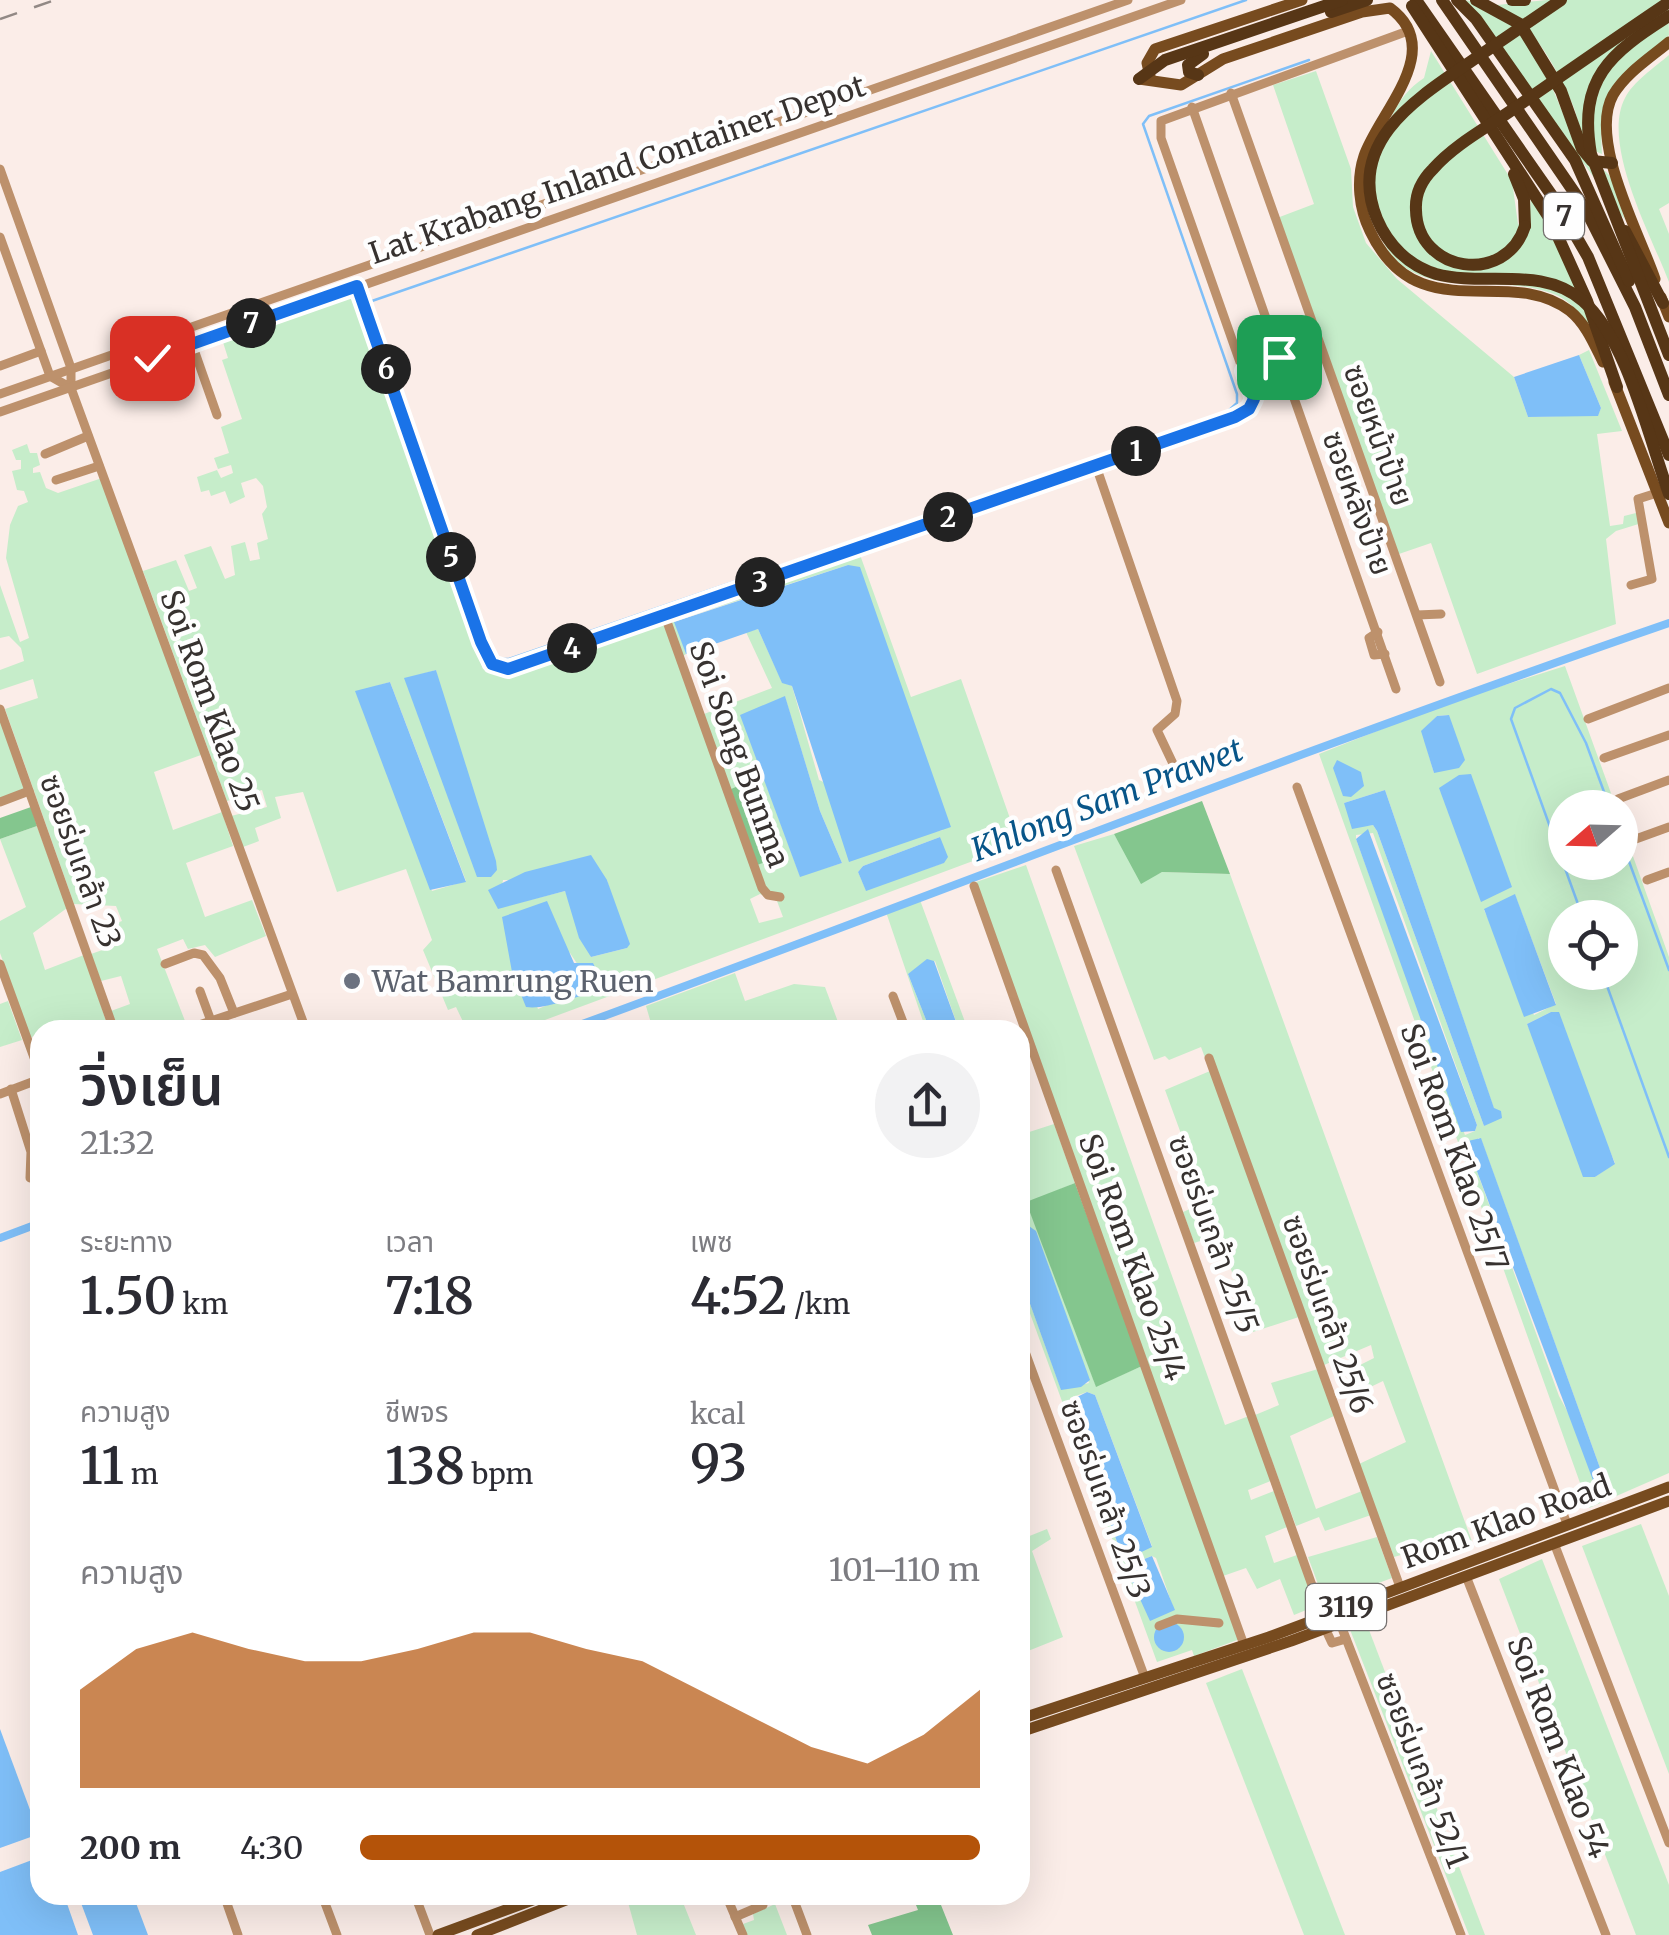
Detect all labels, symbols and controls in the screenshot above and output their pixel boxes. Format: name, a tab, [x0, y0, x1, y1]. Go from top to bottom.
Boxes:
street label: Lat Krabang Inland Container Depot	[364, 66, 870, 272]
road number: 7	[1544, 193, 1584, 239]
pin: 7	[226, 298, 276, 348]
text: 7	[243, 305, 259, 341]
pin	[1237, 315, 1322, 400]
pin	[110, 316, 195, 401]
icon: arrive	[1252, 330, 1307, 385]
icon: check	[125, 331, 180, 386]
pin: 6	[361, 344, 411, 394]
text: 6	[377, 351, 395, 387]
street label: ซอยหน้าป้าย	[1336, 359, 1422, 511]
pin: 1	[1111, 426, 1161, 476]
street label: ซอยหลังป้าย	[1314, 426, 1402, 580]
text: 1	[1130, 433, 1142, 469]
pin: 2	[923, 492, 973, 542]
text: 2	[940, 499, 956, 535]
pin: 5	[426, 532, 476, 582]
text: 5	[443, 539, 459, 575]
pin: 3	[735, 557, 785, 607]
text: 3	[752, 564, 768, 600]
street label: Soi Rom Klao 25	[152, 585, 268, 817]
pin: 4	[547, 623, 597, 673]
text: 4	[563, 630, 581, 666]
street label: Soi Song Bunma	[682, 636, 798, 872]
water label: Khlong Sam Prawet	[965, 730, 1249, 870]
street label: ซอยร่มเกล้า 23	[32, 769, 130, 953]
north arrow	[1548, 790, 1638, 880]
map controls	[1548, 790, 1638, 990]
button: locate	[1548, 900, 1638, 990]
place label: Wat Bamrung Ruen	[371, 962, 654, 1000]
marker: Wat Bamrung Ruen	[341, 970, 363, 992]
street label: Soi Rom Klao 25/7	[1393, 1018, 1517, 1276]
text: วิ่งเย็น	[80, 1051, 224, 1120]
button: share	[875, 1053, 980, 1158]
text: 21:32	[80, 1123, 155, 1163]
street label: Soi Rom Klao 25/4	[1071, 1128, 1195, 1386]
street label: ซอยร่มเกล้า 25/5	[1160, 1130, 1268, 1338]
street label: ซอยร่มเกล้า 25/6	[1274, 1209, 1382, 1419]
text: ระยะทาง	[80, 1224, 173, 1260]
text: เวลา	[385, 1224, 434, 1260]
text: เพซ	[690, 1224, 733, 1260]
text: 1.50	[80, 1265, 176, 1328]
text: 7:18	[385, 1265, 474, 1328]
text: 4:52	[690, 1265, 787, 1328]
text: km	[176, 1286, 228, 1322]
text: /km	[787, 1286, 850, 1322]
text: ความสูง	[80, 1394, 171, 1430]
text: ชีพจร	[385, 1394, 448, 1430]
street label: ซอยร่มเกล้า 25/3	[1052, 1394, 1160, 1604]
text: kcal	[690, 1396, 745, 1432]
text: 93	[690, 1432, 747, 1495]
text: 11	[80, 1435, 124, 1498]
text: 138	[385, 1435, 465, 1498]
text: m	[124, 1456, 159, 1492]
text: bpm	[465, 1456, 533, 1492]
street label: Rom Klao Road	[1396, 1466, 1616, 1576]
text: 101–110 m	[829, 1550, 980, 1590]
text: ความสูง	[80, 1553, 184, 1593]
road number: 3119	[1306, 1584, 1386, 1630]
street label: Soi Rom Klao 54	[1499, 1631, 1619, 1863]
street label: ซอยร่มเกล้า 52/1	[1368, 1667, 1478, 1873]
text: 200 m	[80, 1828, 181, 1868]
text: 4:30	[240, 1828, 303, 1868]

